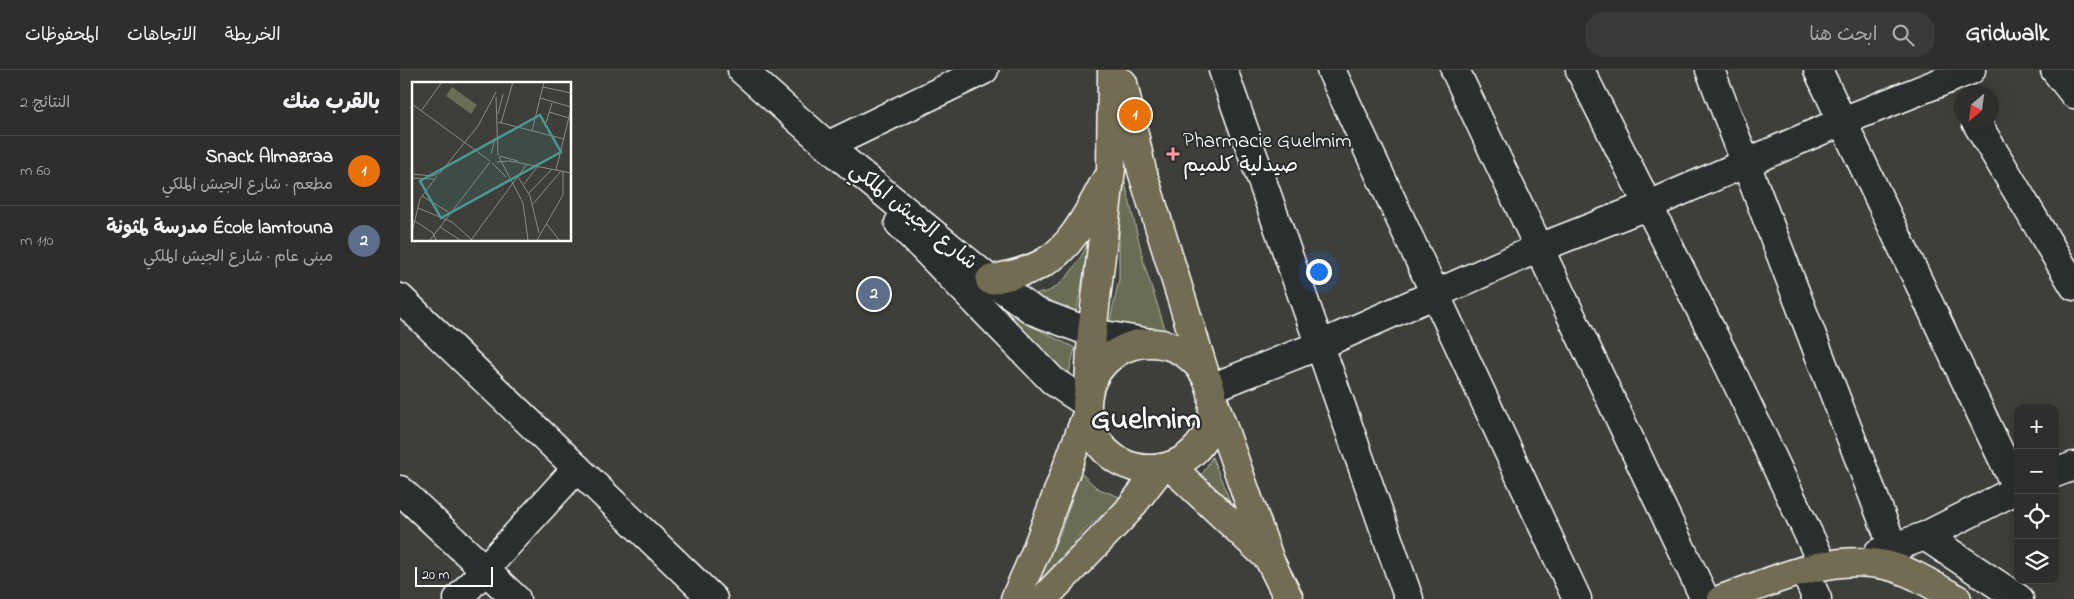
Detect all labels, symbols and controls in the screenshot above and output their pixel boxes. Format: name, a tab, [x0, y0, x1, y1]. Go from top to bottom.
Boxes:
search box	[1585, 12, 1935, 57]
text: Gridwalk	[1965, 17, 2049, 52]
icon: search	[1889, 21, 1917, 49]
text: ابحث هنا	[1809, 22, 1877, 49]
text: المحفوظات	[25, 23, 99, 49]
text: الاتجاهات	[127, 23, 197, 49]
text: الخريطة	[225, 23, 281, 49]
inset map	[412, 82, 571, 241]
north arrow	[1954, 85, 1999, 130]
text: بالقرب منك	[283, 88, 380, 118]
text: النتائج: 2	[20, 91, 70, 115]
pin: 1	[1119, 96, 1151, 134]
place label: Pharmacie Guelmim صيدلية كلميم	[1183, 127, 1352, 181]
text: Snack Almazraa	[205, 144, 333, 171]
marker: Pharmacie Guelmim صيدلية كلميم	[1167, 148, 1179, 160]
street label: شارع الجيش الملكي	[841, 156, 983, 280]
text: 60 m	[20, 159, 50, 183]
text: 1	[361, 159, 367, 183]
text: مطعم · شارع الجيش الملكي	[162, 173, 333, 197]
text: École lamtouna مدرسة لمثونة	[106, 215, 333, 242]
text: 110 m	[20, 229, 54, 253]
text: 2	[360, 229, 368, 253]
text: مبنى عام · شارع الجيش الملكي	[143, 245, 333, 269]
your location	[1306, 259, 1332, 285]
pin: 2	[858, 275, 890, 313]
district label: Guelmim	[1091, 398, 1201, 443]
map controls	[2014, 404, 2059, 584]
button: +	[2014, 404, 2059, 449]
button: −	[2014, 449, 2059, 494]
button: locate	[2014, 494, 2059, 539]
button: layers	[2014, 539, 2059, 584]
scale bar	[415, 564, 492, 587]
text: 20 m	[422, 565, 449, 586]

